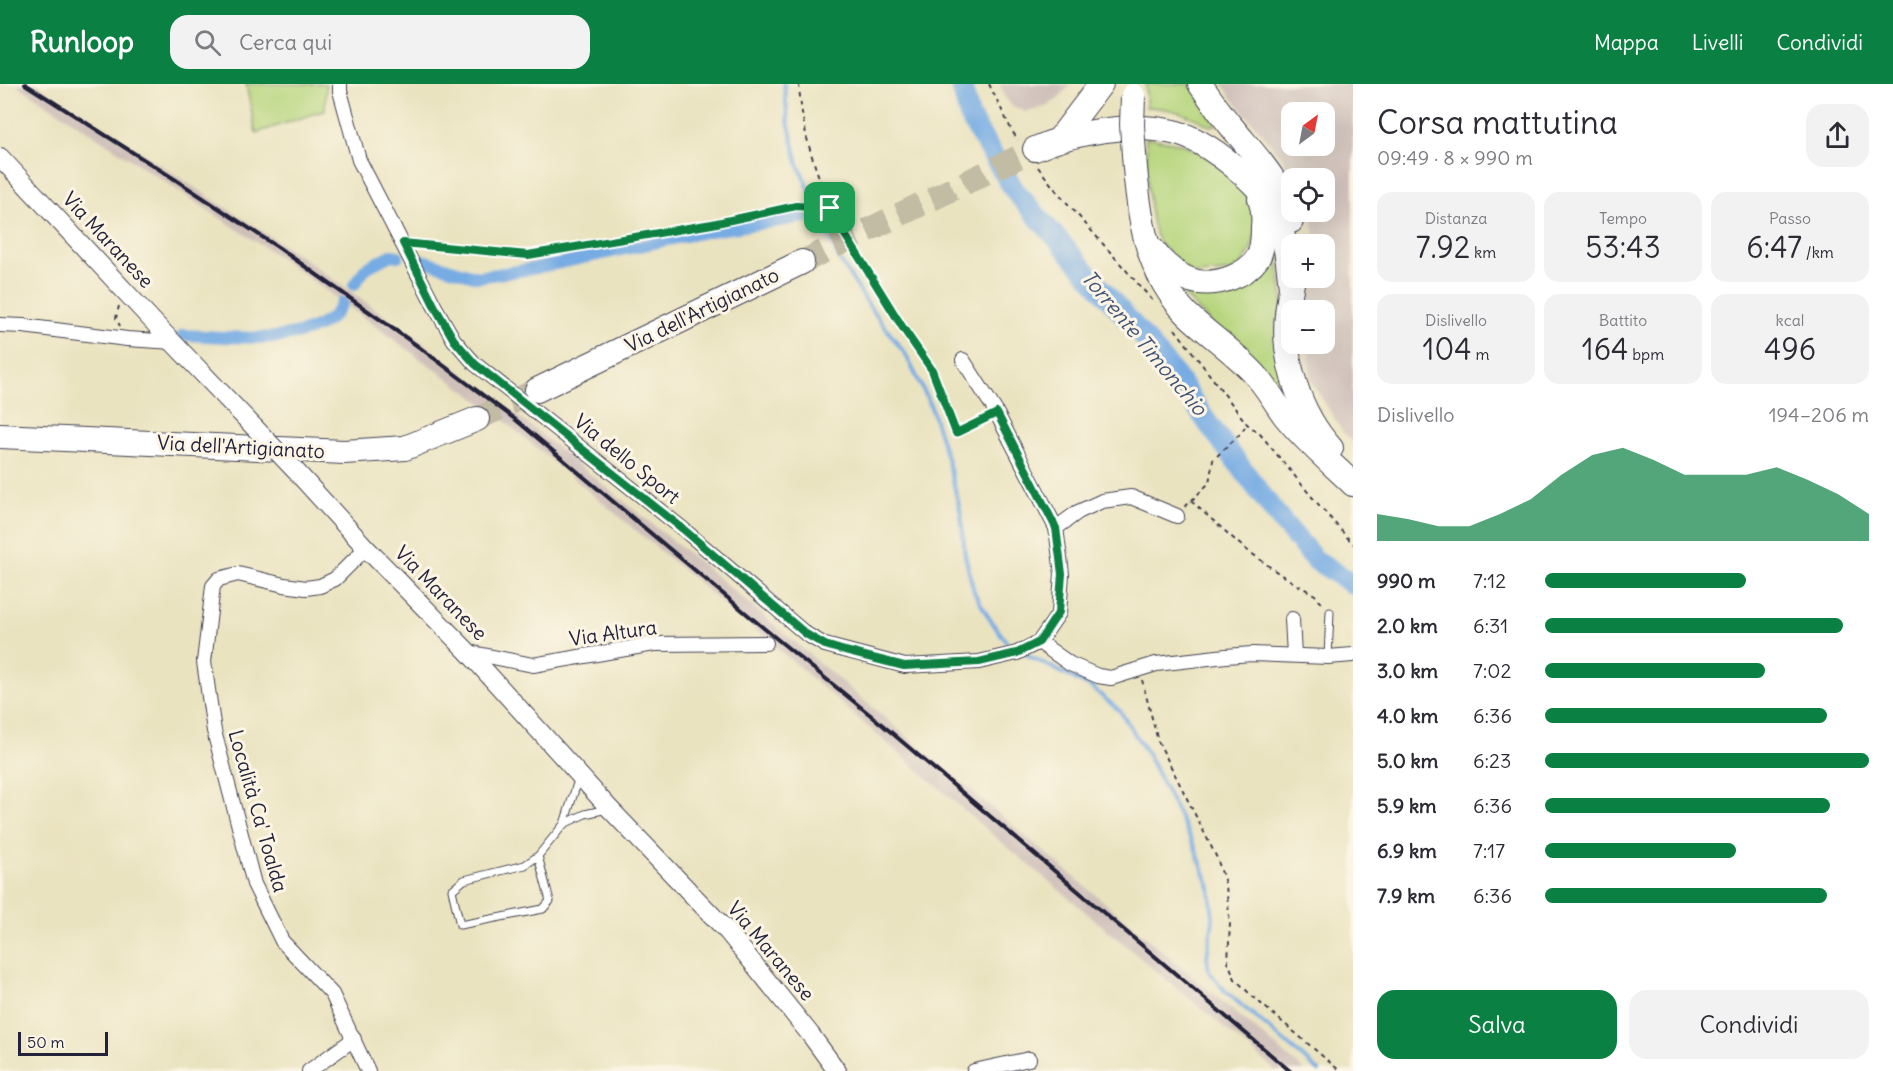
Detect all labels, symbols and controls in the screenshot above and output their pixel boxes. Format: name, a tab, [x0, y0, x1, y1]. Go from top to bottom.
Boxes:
search box	[170, 15, 590, 69]
text: Runloop	[30, 24, 134, 60]
icon: search	[191, 26, 224, 59]
text: Cerca qui	[239, 28, 332, 56]
text: Mappa	[1594, 29, 1659, 56]
text: Livelli	[1692, 29, 1743, 56]
text: Condividi	[1776, 29, 1863, 56]
text: Corsa mattutina	[1377, 101, 1618, 143]
north arrow	[1281, 102, 1335, 156]
map controls	[1281, 102, 1335, 354]
button: share	[1806, 104, 1869, 167]
text: 09:49 · 8 × 990 m	[1377, 145, 1533, 170]
button: locate	[1281, 168, 1335, 222]
pin	[804, 182, 855, 233]
street label: Via Maranese	[58, 186, 159, 293]
icon: arrive	[813, 191, 846, 224]
text: Distanza	[1425, 208, 1487, 228]
text: Tempo	[1599, 208, 1647, 228]
text: Passo	[1769, 208, 1811, 228]
text: 7.92	[1416, 228, 1470, 266]
text: 53:43	[1585, 228, 1661, 266]
text: 6:47	[1746, 228, 1802, 266]
button: +	[1281, 234, 1335, 288]
text: km	[1470, 242, 1496, 262]
text: /km	[1802, 242, 1834, 262]
street label: Via dell'Artigianato	[621, 262, 783, 358]
water label: Torrente Timonchio	[1076, 264, 1214, 422]
button: −	[1281, 300, 1335, 354]
text: Dislivello	[1425, 310, 1487, 330]
text: Battito	[1599, 310, 1647, 330]
text: kcal	[1776, 310, 1804, 330]
text: 104	[1423, 330, 1472, 368]
text: 164	[1582, 330, 1628, 368]
text: 496	[1764, 330, 1816, 368]
text: m	[1472, 344, 1489, 364]
text: bpm	[1628, 344, 1664, 364]
text: Dislivello	[1377, 402, 1454, 427]
text: 194–206 m	[1769, 402, 1869, 427]
street label: Via dello Sport	[569, 408, 686, 509]
street label: Via dell'Artigianato	[157, 430, 326, 463]
street label: Via Maranese	[390, 540, 493, 645]
text: 990 m	[1377, 568, 1435, 593]
text: 7:12	[1473, 568, 1506, 593]
text: 2.0 km	[1377, 613, 1438, 638]
text: 6:31	[1473, 613, 1508, 638]
street label: Via Altura	[567, 614, 658, 651]
text: 3.0 km	[1377, 658, 1438, 683]
text: 7:02	[1473, 658, 1511, 683]
text: 4.0 km	[1377, 703, 1438, 728]
text: 6:36	[1473, 703, 1512, 728]
street label: Località Ca' Toalda	[223, 727, 294, 895]
text: 5.0 km	[1377, 748, 1438, 773]
text: 6:23	[1473, 748, 1511, 773]
text: 5.9 km	[1377, 793, 1437, 818]
text: 6:36	[1473, 793, 1512, 818]
text: 6.9 km	[1377, 838, 1437, 863]
text: 7:17	[1473, 838, 1505, 863]
text: 7.9 km	[1377, 883, 1435, 908]
text: 6:36	[1473, 883, 1512, 908]
street label: Via Maranese	[723, 896, 820, 1006]
button: Salva	[1377, 990, 1617, 1059]
button: Condividi	[1629, 990, 1869, 1059]
scale bar	[18, 1029, 108, 1056]
text: 50 m	[27, 1032, 65, 1052]

